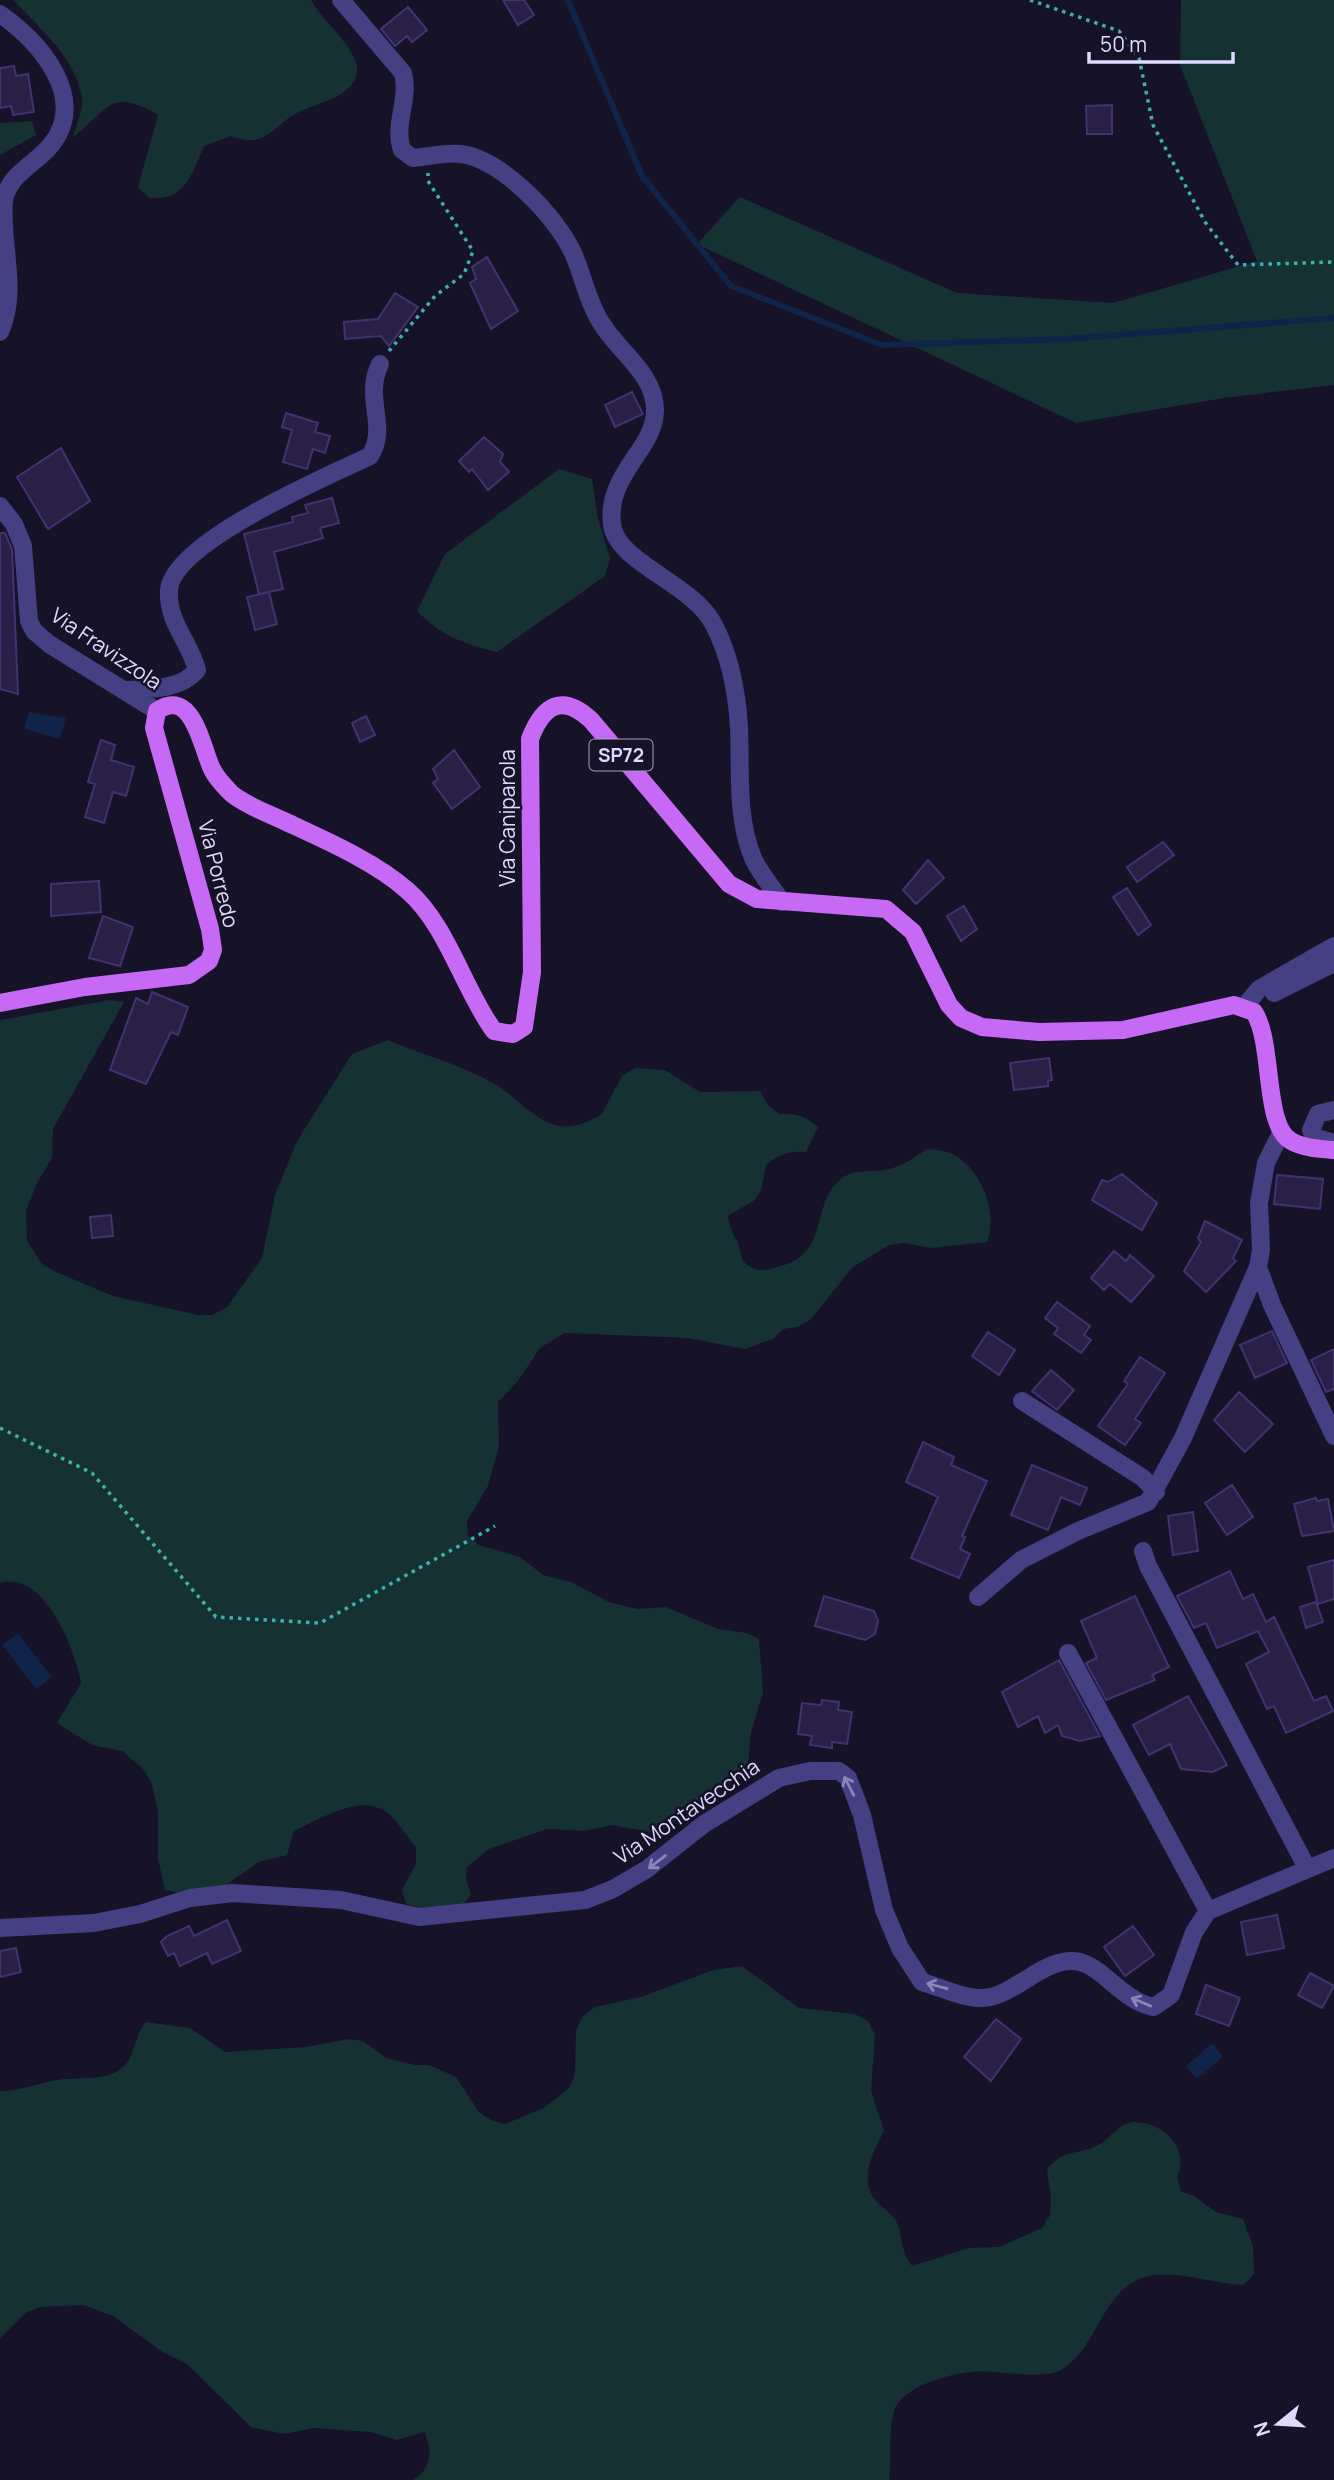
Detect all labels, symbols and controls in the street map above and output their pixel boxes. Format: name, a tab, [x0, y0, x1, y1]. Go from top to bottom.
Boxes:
scale bar	[1089, 21, 1232, 65]
text: 50 m	[1100, 30, 1147, 58]
street label: Via Fravizzola	[46, 601, 167, 696]
road number: SP72	[590, 740, 652, 770]
street label: Via Caniparola	[493, 749, 521, 887]
street label: Via Porredo	[192, 817, 246, 931]
street label: Via Montavecchia	[608, 1752, 765, 1870]
one-way arrow	[842, 1776, 856, 1796]
one-way arrow	[648, 1854, 667, 1869]
one-way arrow	[927, 1979, 949, 1992]
one-way arrow	[1131, 1995, 1152, 2008]
north arrow	[1243, 2389, 1313, 2459]
text: N	[1247, 2419, 1276, 2440]

